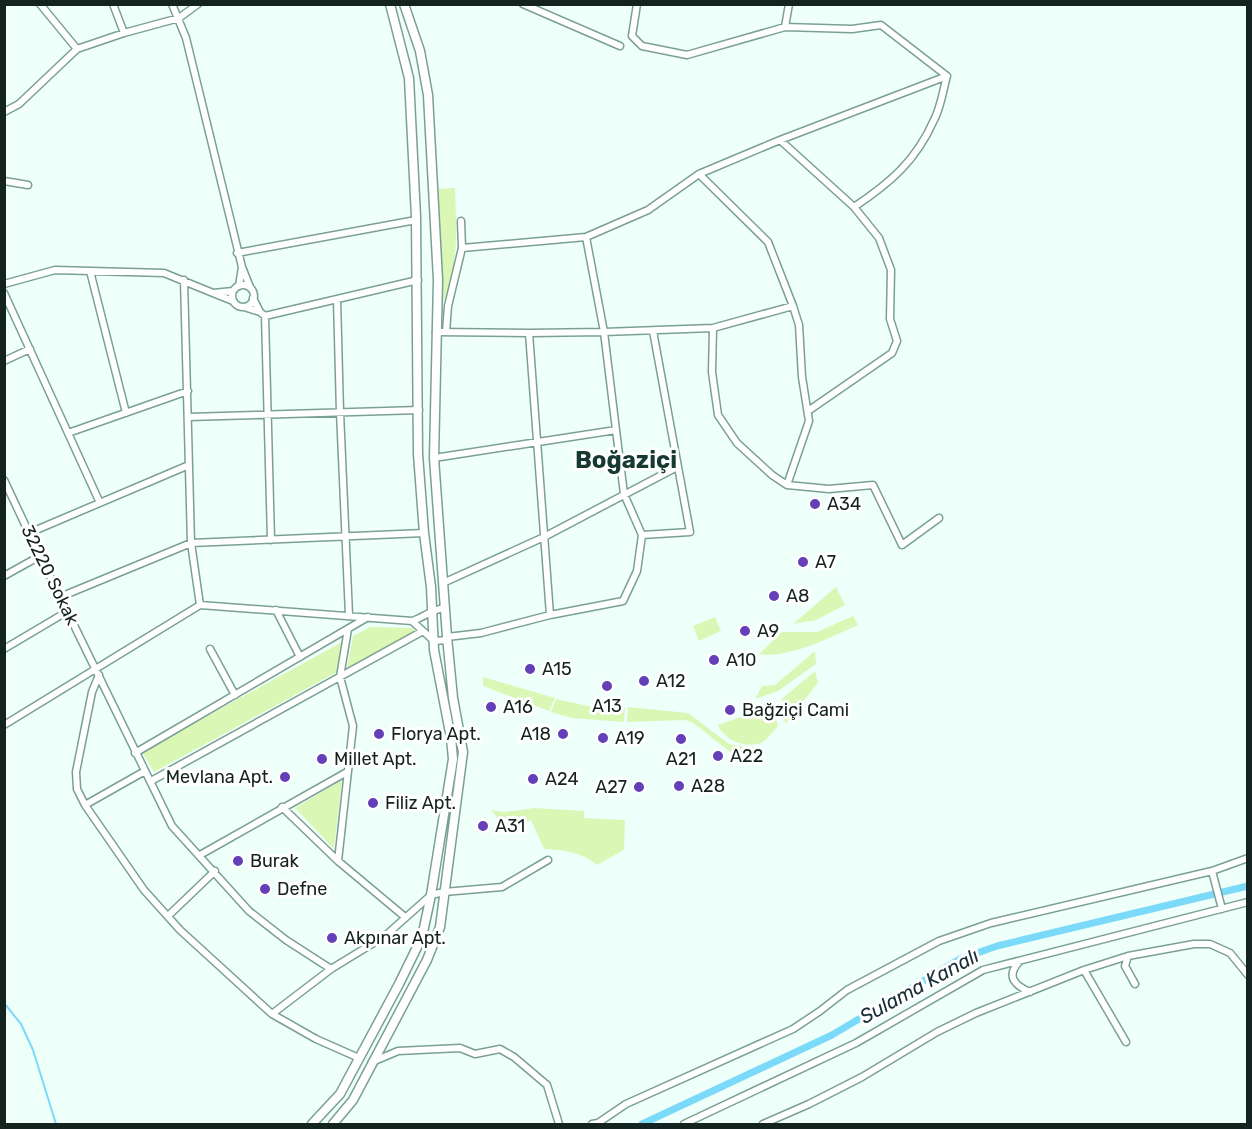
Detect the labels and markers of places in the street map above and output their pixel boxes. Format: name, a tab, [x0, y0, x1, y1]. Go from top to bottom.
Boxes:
place label: A34	[827, 493, 861, 515]
marker: A34	[808, 497, 822, 511]
place label: A7	[815, 551, 836, 573]
marker: A7	[796, 555, 810, 569]
place label: A8	[786, 585, 810, 607]
marker: A8	[767, 589, 781, 603]
place label: A9	[757, 620, 779, 642]
marker: A9	[738, 624, 752, 638]
place label: A10	[726, 649, 756, 671]
marker: A10	[707, 653, 721, 667]
place label: A15	[542, 658, 572, 680]
marker: A15	[523, 662, 537, 676]
place label: A12	[656, 670, 686, 692]
marker: A12	[637, 674, 651, 688]
marker: A13	[600, 679, 614, 693]
place label: A13	[592, 695, 622, 717]
place label: A16	[503, 696, 533, 718]
place label: Bağziçi Cami	[742, 699, 849, 721]
marker: A16	[484, 700, 498, 714]
marker: Bağziçi Cami	[723, 703, 737, 717]
place label: Florya Apt.	[391, 723, 481, 745]
place label: A18	[521, 723, 551, 745]
marker: Florya Apt.	[372, 727, 386, 741]
marker: A18	[556, 727, 570, 741]
place label: A19	[615, 727, 645, 749]
marker: A19	[596, 731, 610, 745]
marker: A21	[674, 732, 688, 746]
place label: A22	[730, 745, 763, 767]
place label: Millet Apt.	[334, 748, 417, 770]
place label: A21	[666, 748, 696, 770]
marker: A22	[711, 749, 725, 763]
marker: Millet Apt.	[315, 752, 329, 766]
place label: Mevlana Apt.	[166, 766, 273, 788]
place label: A24	[545, 768, 579, 790]
marker: Mevlana Apt.	[278, 770, 292, 784]
marker: A24	[526, 772, 540, 786]
place label: A28	[691, 775, 725, 797]
place label: A27	[595, 776, 627, 798]
marker: A28	[672, 779, 686, 793]
marker: A27	[632, 780, 646, 794]
place label: Filiz Apt.	[385, 792, 456, 814]
marker: Filiz Apt.	[366, 796, 380, 810]
place label: A31	[495, 815, 525, 837]
marker: A31	[476, 819, 490, 833]
place label: Burak	[250, 850, 299, 872]
marker: Burak	[231, 854, 245, 868]
place label: Defne	[277, 878, 327, 900]
marker: Defne	[258, 882, 272, 896]
place label: Akpınar Apt.	[344, 927, 446, 949]
marker: Akpınar Apt.	[325, 931, 339, 945]

